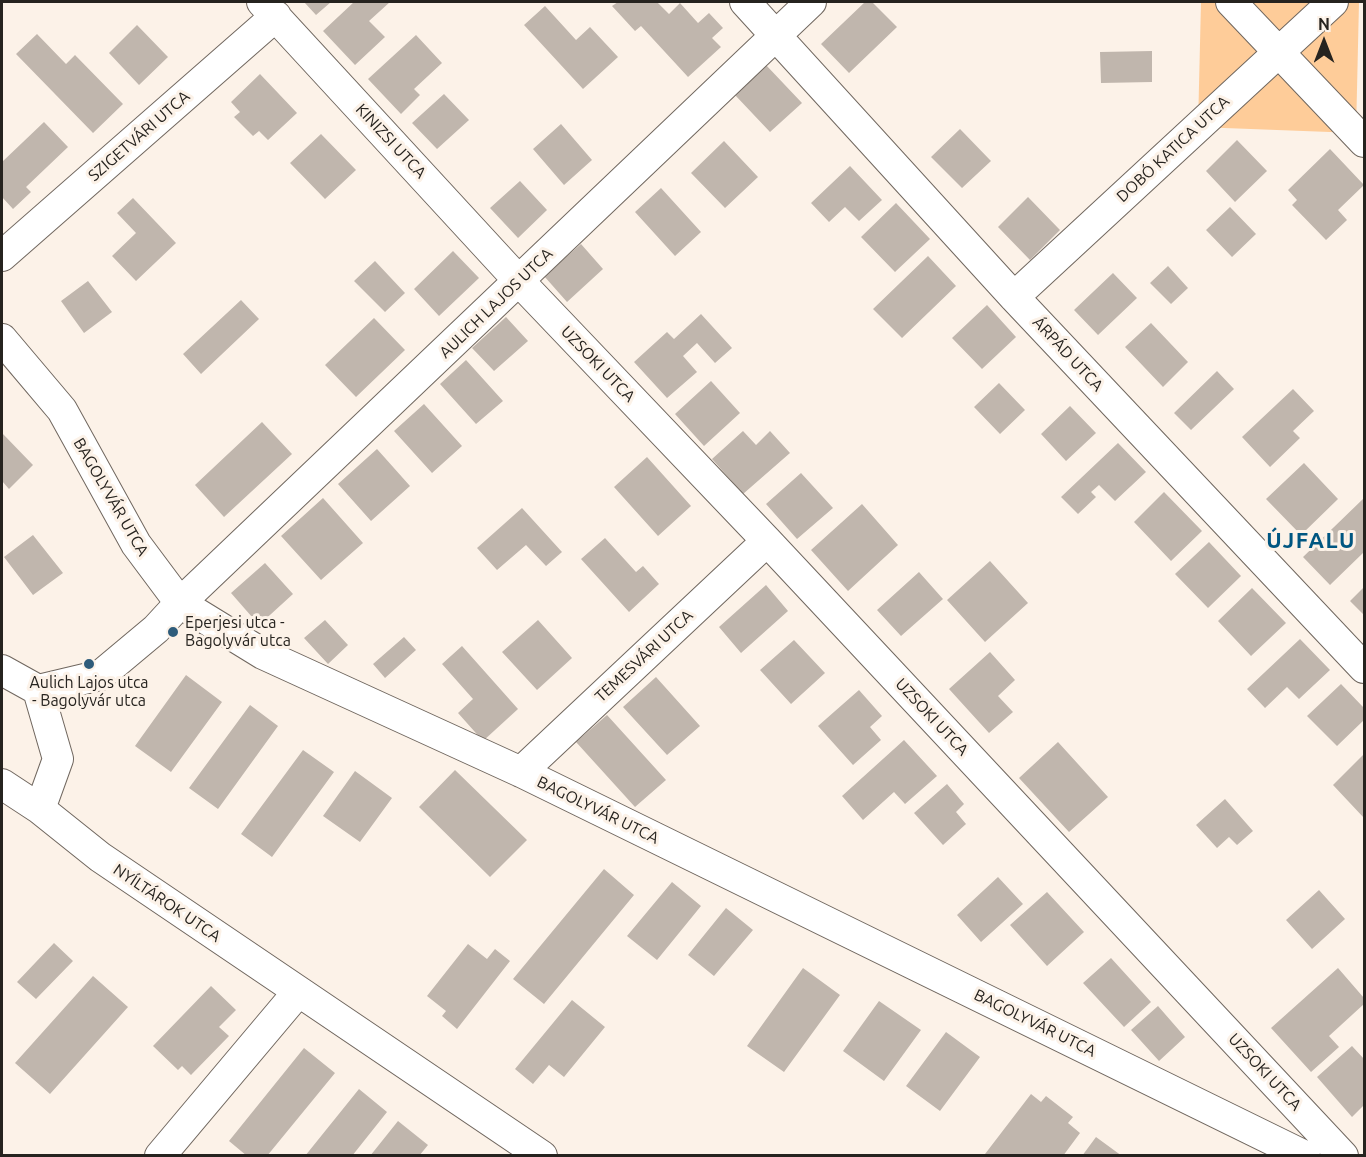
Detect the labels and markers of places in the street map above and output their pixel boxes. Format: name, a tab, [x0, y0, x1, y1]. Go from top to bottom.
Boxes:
place label: Eperjesi utca - Bagolyvár utca	[185, 613, 291, 651]
marker: Eperjesi utca - Bagolyvár utca	[166, 625, 180, 639]
marker: Aulich Lajos utca - Bagolyvár utca	[82, 657, 96, 671]
place label: Aulich Lajos utca - Bagolyvár utca	[29, 673, 149, 711]

